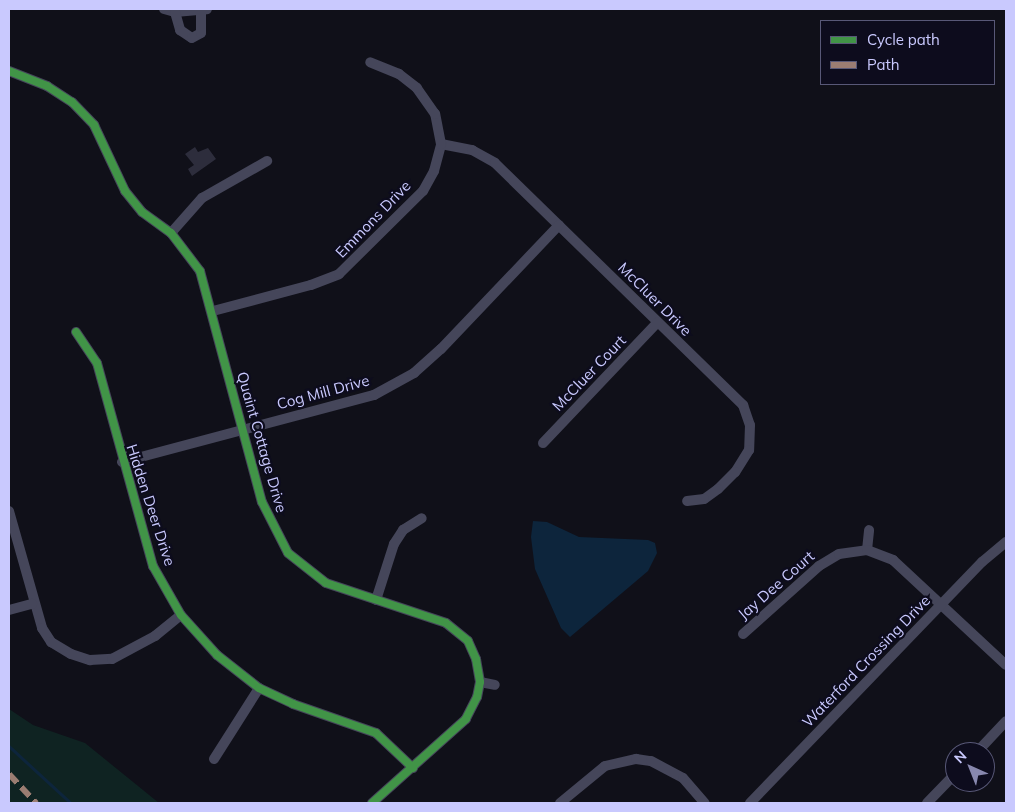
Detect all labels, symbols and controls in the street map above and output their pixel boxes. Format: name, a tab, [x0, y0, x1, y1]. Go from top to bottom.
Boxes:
legend	[820, 20, 995, 85]
text: Cycle path	[867, 30, 940, 49]
text: Path	[867, 55, 899, 74]
street label: Emmons Drive	[332, 177, 414, 261]
street label: McCluer Drive	[615, 259, 695, 339]
street label: McCluer Court	[548, 331, 630, 415]
street label: Quaint Cottage Drive	[233, 370, 291, 514]
street label: Cog Mill Drive	[275, 371, 371, 413]
street label: Hidden Deer Drive	[123, 442, 179, 568]
street label: Jay Dee Court	[734, 547, 818, 623]
street label: Waterford Crossing Drive	[798, 591, 934, 731]
north arrow	[945, 742, 995, 792]
text: N	[950, 747, 970, 767]

